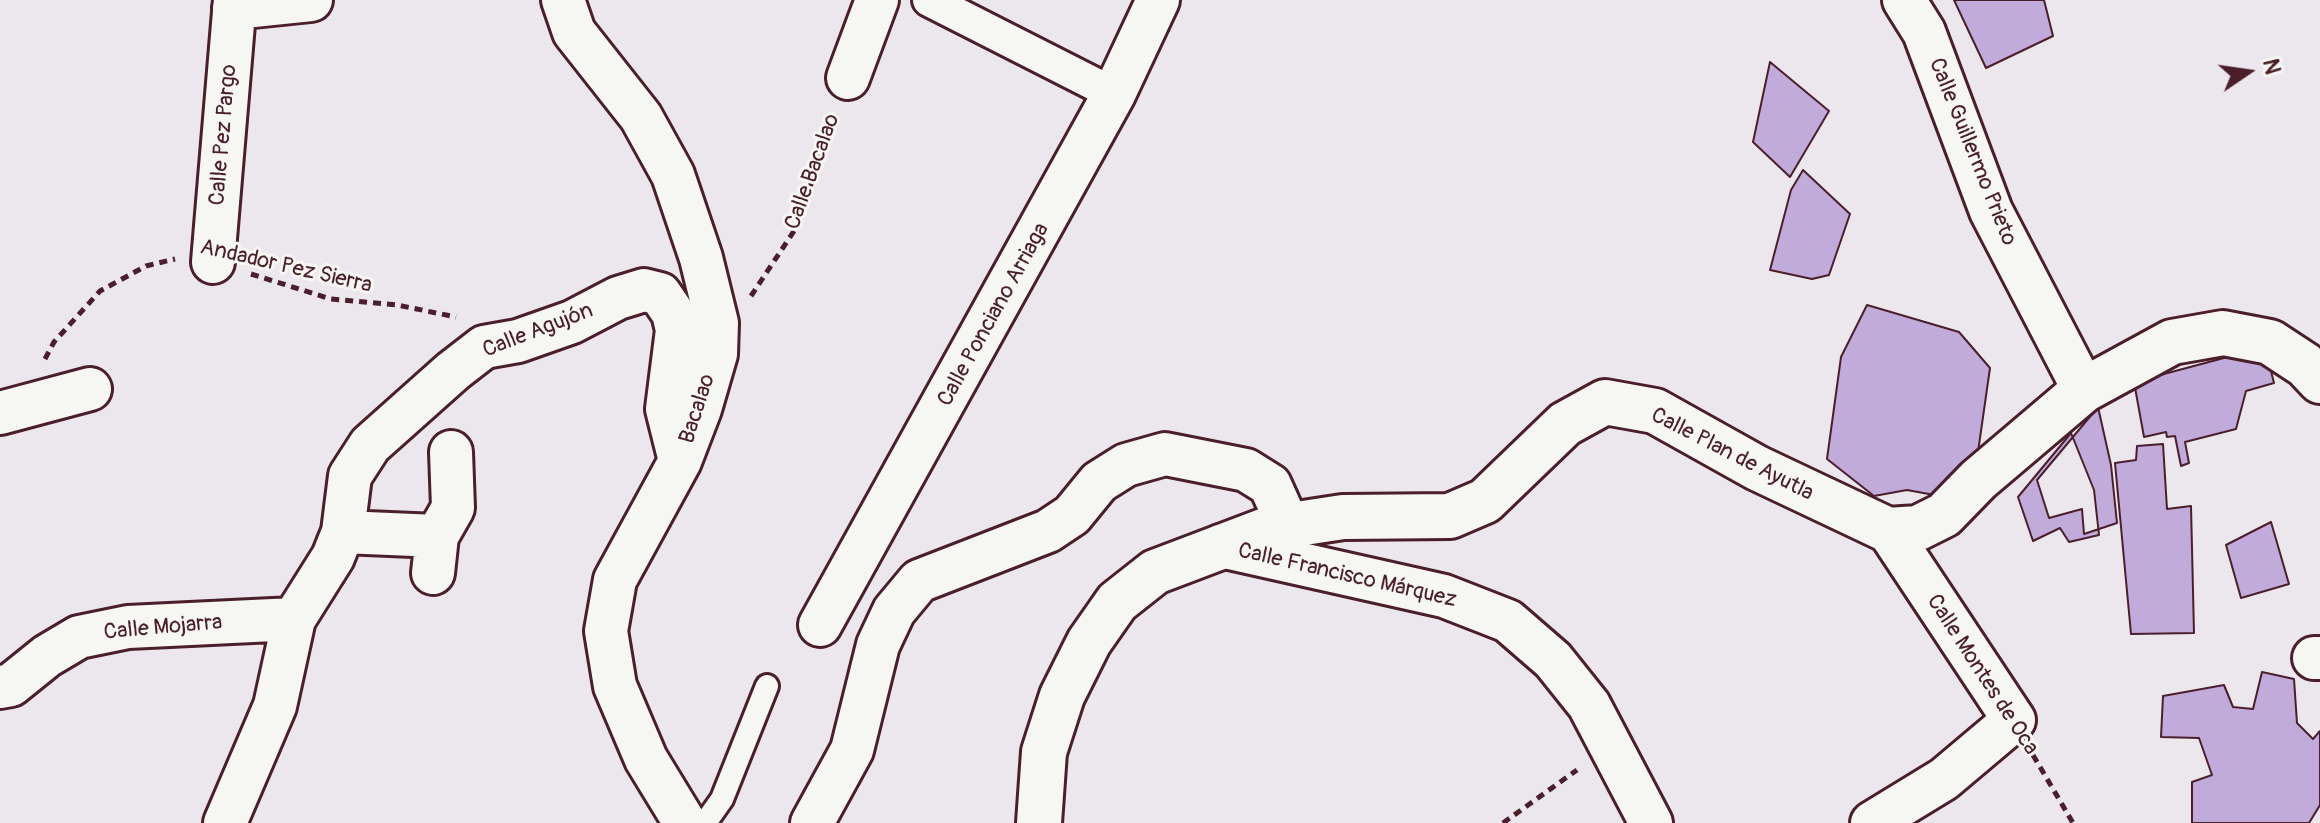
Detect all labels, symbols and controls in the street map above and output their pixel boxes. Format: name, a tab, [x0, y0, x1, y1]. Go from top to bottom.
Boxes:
north arrow	[2208, 32, 2288, 112]
street label: Calle Guillermo Prieto	[1922, 54, 2022, 250]
text: N	[2256, 56, 2287, 77]
street label: Calle Pez Pargo	[205, 63, 243, 207]
street label: Calle Bacalao	[780, 111, 846, 233]
street label: Calle Ponciano Arriaga	[933, 219, 1055, 411]
street label: Andador Pez Sierra	[198, 234, 374, 300]
street label: Calle Agujón	[479, 298, 597, 364]
street label: Bacalao	[674, 371, 722, 447]
street label: Calle Plan de Ayutla	[1646, 403, 1818, 507]
street label: Calle Francisco Márquez	[1235, 538, 1459, 614]
street label: Calle Montes de Oca	[1920, 590, 2044, 760]
street label: Calle Mojarra	[103, 610, 223, 646]

